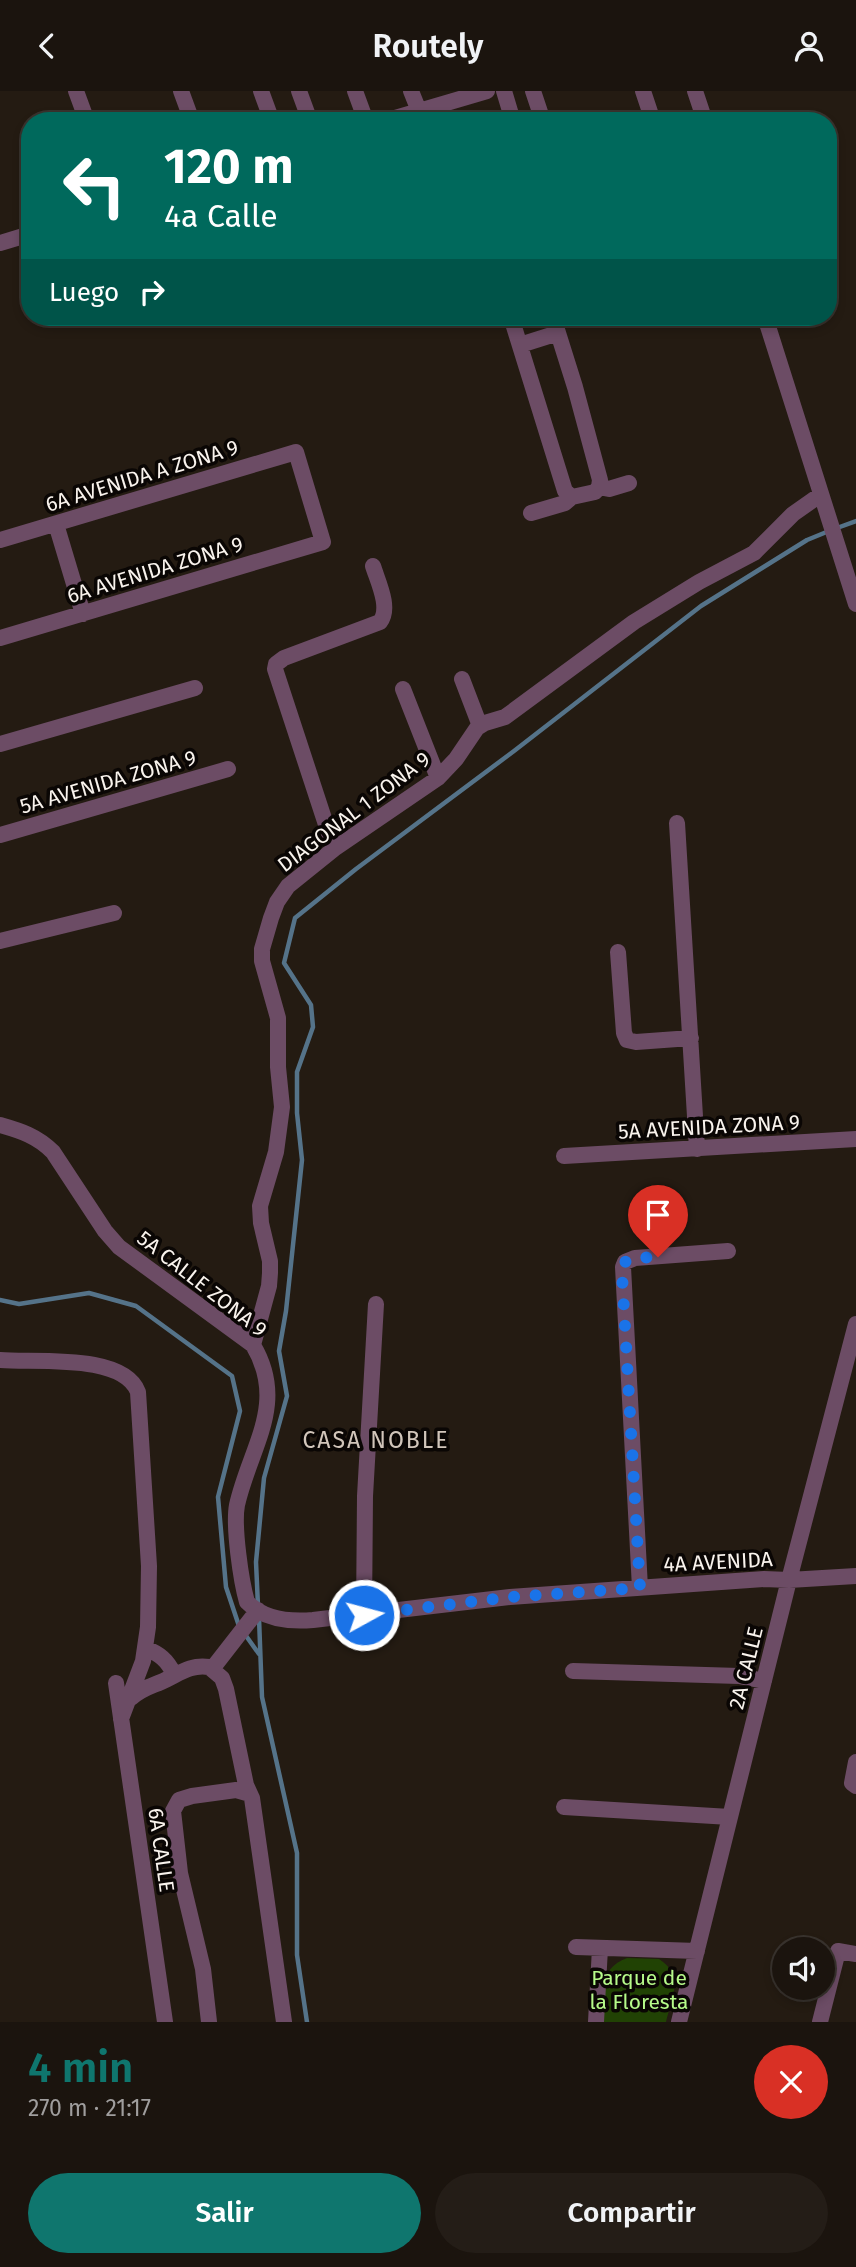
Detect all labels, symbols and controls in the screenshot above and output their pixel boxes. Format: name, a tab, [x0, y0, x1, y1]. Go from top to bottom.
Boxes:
icon: back	[28, 27, 66, 65]
text: Routely	[372, 27, 484, 65]
icon: person	[790, 27, 828, 65]
text: 120 m	[164, 137, 294, 196]
icon: left	[49, 140, 140, 231]
text: 4a Calle	[164, 197, 278, 235]
icon: right	[133, 273, 171, 311]
text: Luego	[49, 277, 119, 308]
street label: 6A AVENIDA A ZONA 9	[42, 434, 242, 518]
street label: 6A AVENIDA ZONA 9	[64, 531, 246, 609]
street label: 5A AVENIDA ZONA 9	[17, 744, 199, 820]
street label: DIAGONAL 1 ZONA 9	[273, 746, 435, 878]
street label: 5A AVENIDA ZONA 9	[617, 1109, 801, 1145]
pin	[628, 1185, 688, 1257]
icon: arrive	[639, 1196, 677, 1234]
street label: 5A CALLE ZONA 9	[132, 1225, 272, 1343]
district label: CASA NOBLE	[302, 1426, 450, 1454]
street label: 4A AVENIDA	[663, 1546, 773, 1578]
position arrow	[327, 1578, 401, 1652]
street label: 2A CALLE	[723, 1624, 769, 1712]
street label: 6A CALLE	[142, 1806, 180, 1894]
map controls	[772, 1937, 835, 2000]
button: sound	[772, 1937, 835, 2000]
park label: Parque de la Floresta	[589, 1965, 689, 2015]
text: 4 min	[28, 2043, 133, 2093]
button: close	[754, 2045, 828, 2119]
text: 270 m · 21:17	[28, 2094, 151, 2122]
button: Salir	[28, 2173, 421, 2253]
button: Compartir	[435, 2173, 828, 2253]

